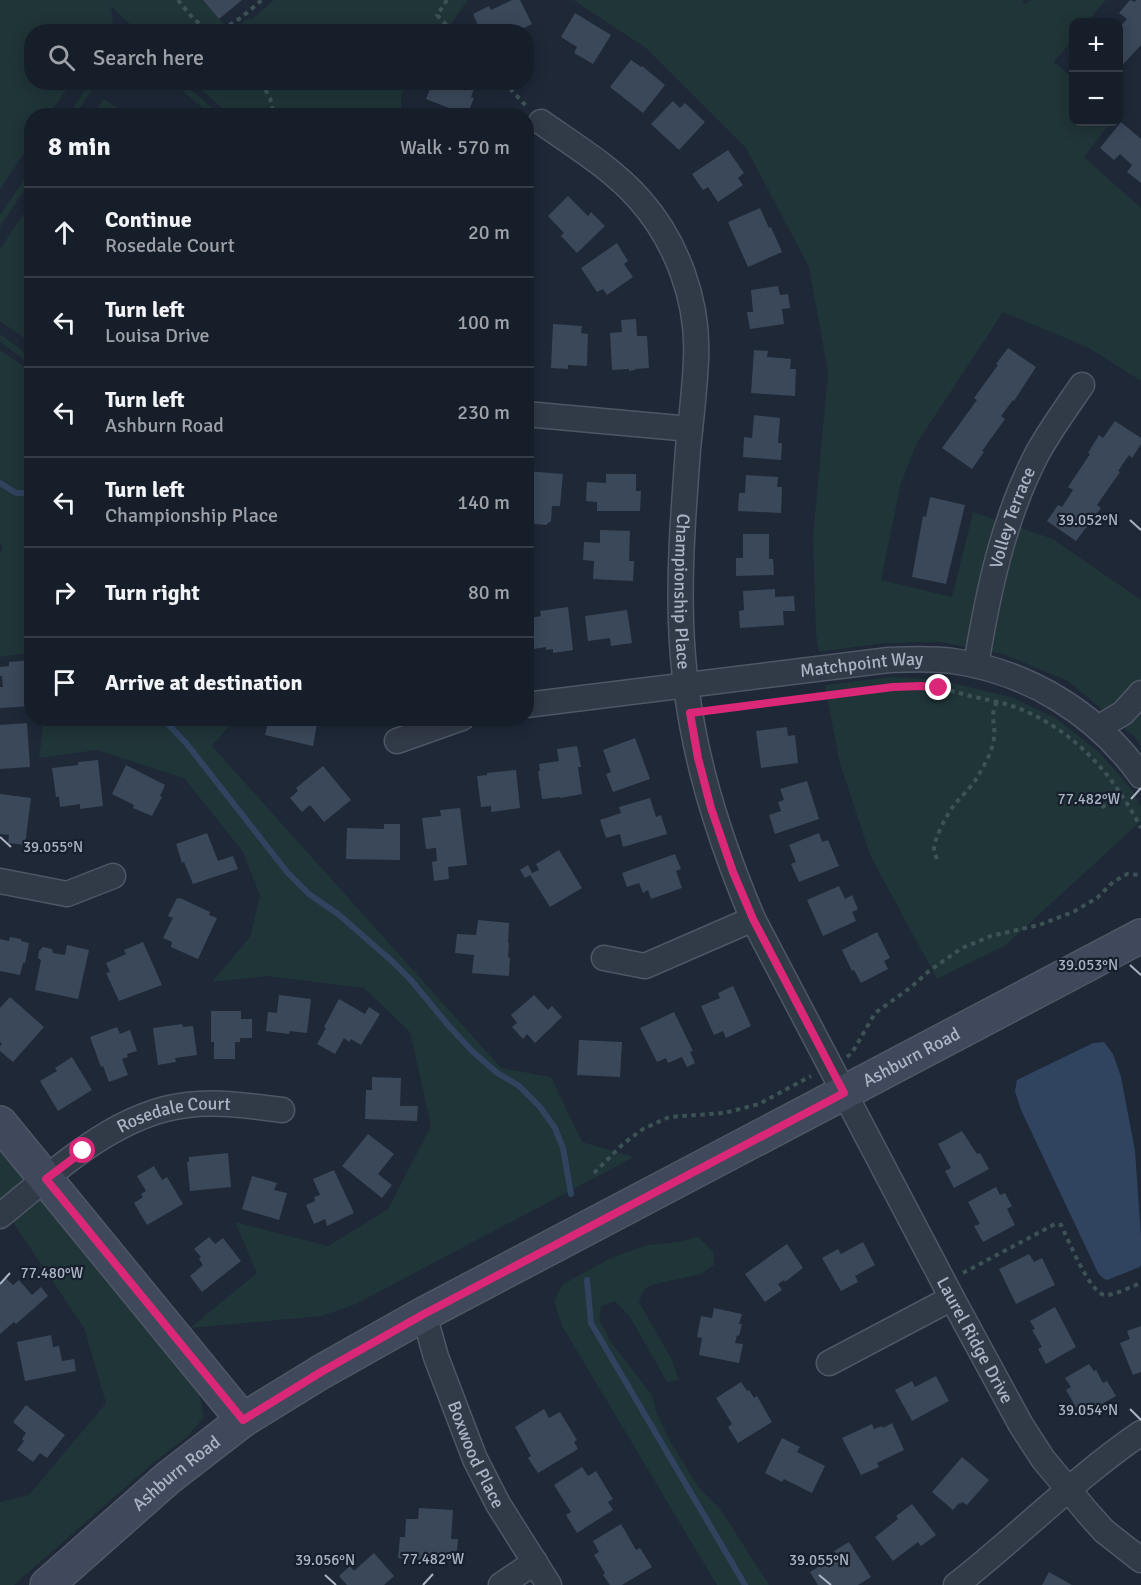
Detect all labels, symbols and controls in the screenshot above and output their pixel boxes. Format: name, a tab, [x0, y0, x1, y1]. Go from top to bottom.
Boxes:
map controls	[1069, 18, 1123, 126]
button: +	[1069, 18, 1123, 72]
search box	[24, 24, 534, 90]
icon: search	[45, 41, 78, 74]
text: Search here	[93, 44, 204, 71]
button: −	[1069, 72, 1123, 126]
text: 8 min	[48, 131, 111, 163]
text: Walk · 570 m	[400, 135, 510, 160]
text: Continue	[105, 206, 192, 233]
icon: ahead	[48, 216, 81, 249]
text: 20 m	[468, 220, 510, 245]
text: Rosedale Court	[105, 233, 235, 258]
text: Turn left	[105, 296, 185, 323]
icon: left	[48, 306, 81, 339]
text: 100 m	[457, 310, 510, 335]
text: Louisa Drive	[105, 323, 210, 348]
text: Turn left	[105, 386, 185, 413]
icon: left	[48, 396, 81, 429]
text: 230 m	[457, 400, 510, 425]
text: Ashburn Road	[105, 413, 224, 438]
street label: Volley Terrace	[985, 463, 1040, 571]
text: Turn left	[105, 476, 185, 503]
icon: left	[48, 486, 81, 519]
text: 140 m	[457, 490, 510, 515]
text: Championship Place	[105, 503, 278, 528]
text: 39.052°N	[1058, 511, 1118, 529]
street label: Championship Place	[670, 513, 695, 670]
icon: right	[48, 576, 81, 609]
text: Turn right	[105, 579, 200, 606]
text: 80 m	[468, 580, 510, 605]
street label: Matchpoint Way	[799, 648, 924, 682]
icon: arrive	[48, 666, 81, 699]
text: Arrive at destination	[105, 669, 302, 696]
route end	[925, 674, 951, 700]
text: 77.482°W	[1058, 790, 1121, 808]
text: 39.055°N	[23, 838, 83, 856]
text: 39.053°N	[1058, 956, 1118, 974]
street label: Ashburn Road	[859, 1022, 964, 1092]
street label: Rosedale Court	[113, 1093, 231, 1138]
route start	[69, 1137, 95, 1163]
text: 77.480°W	[21, 1264, 84, 1282]
street label: Laurel Ridge Drive	[932, 1273, 1018, 1407]
street label: Boxwood Place	[443, 1398, 509, 1512]
text: 39.054°N	[1058, 1401, 1118, 1419]
street label: Ashburn Road	[128, 1431, 225, 1515]
text: 77.482°W	[402, 1550, 465, 1568]
text: 39.056°N	[295, 1551, 355, 1569]
text: 39.055°N	[789, 1551, 849, 1569]

